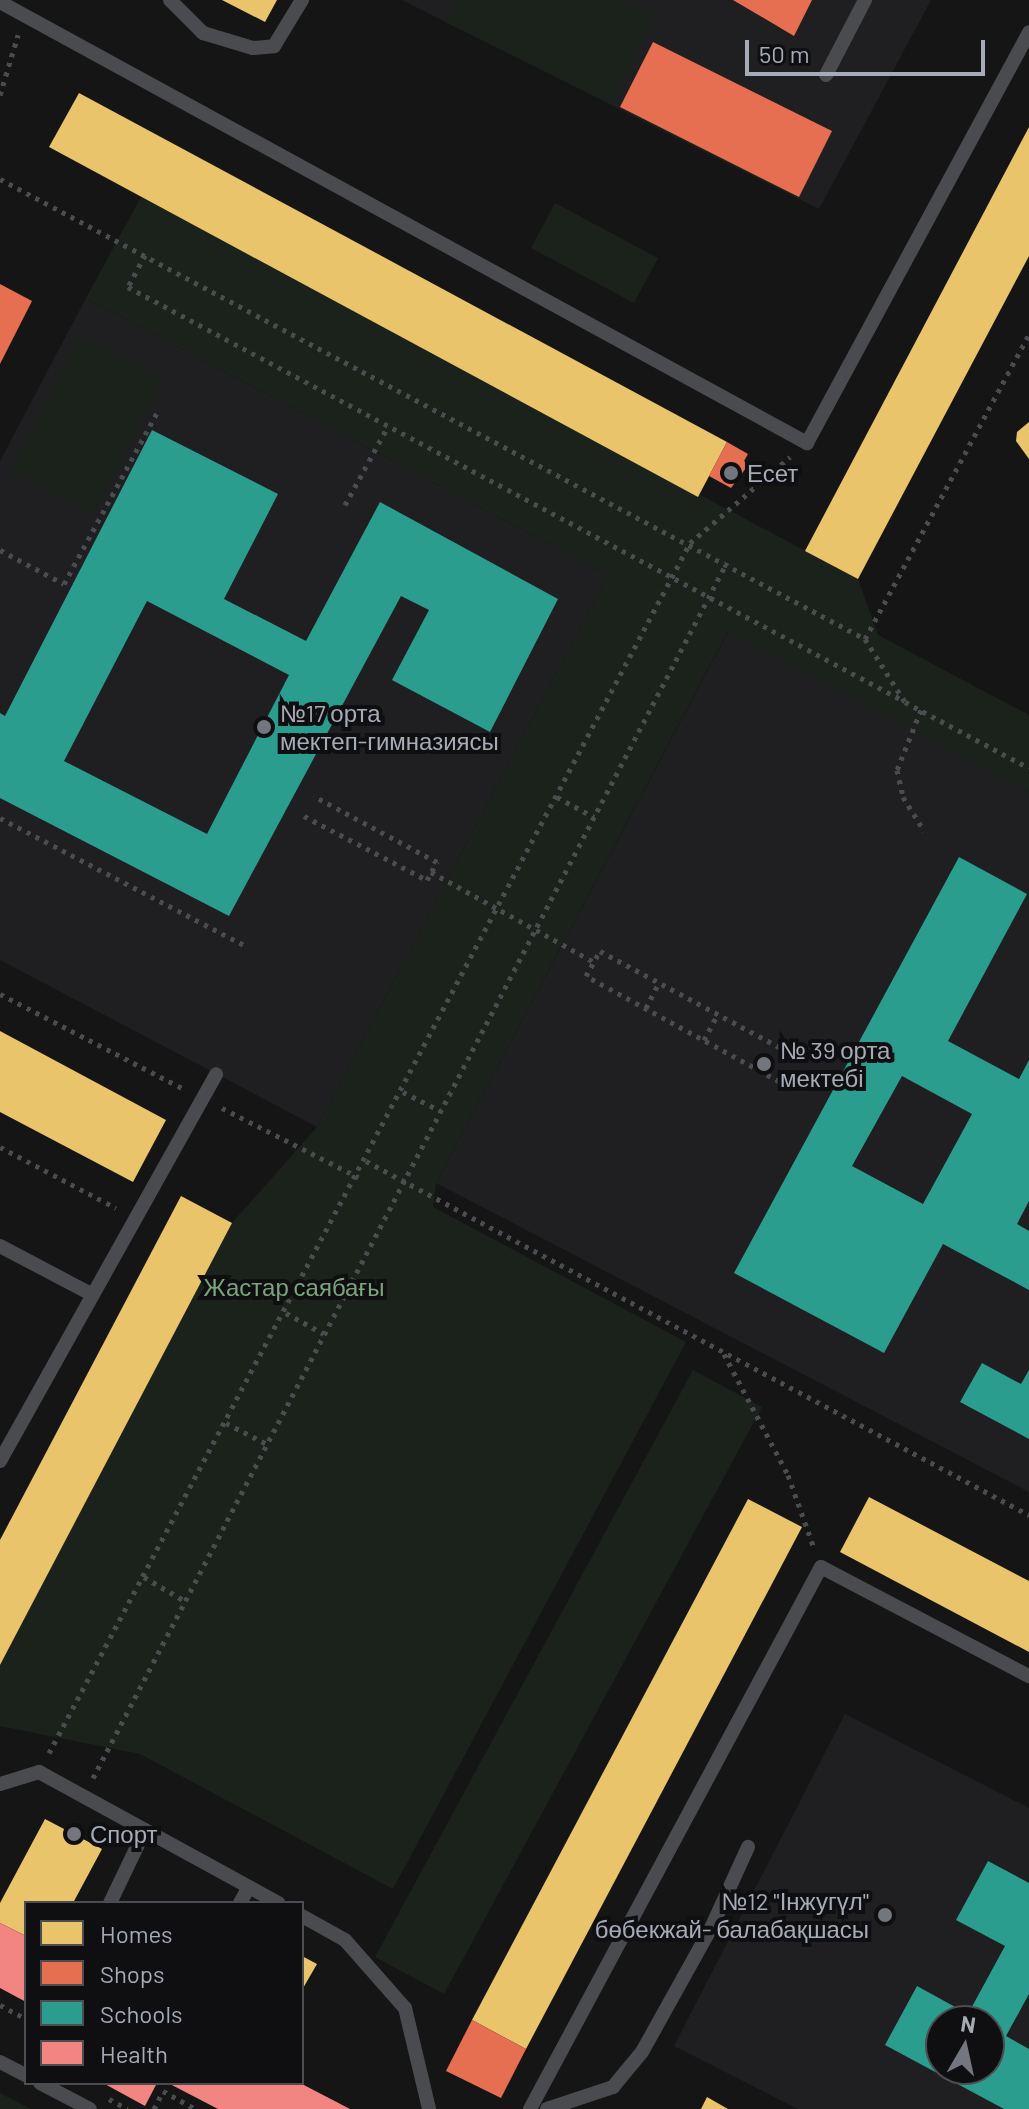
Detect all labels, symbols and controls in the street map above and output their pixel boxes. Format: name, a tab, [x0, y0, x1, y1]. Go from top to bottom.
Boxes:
scale bar	[749, 24, 989, 74]
text: 50 m	[759, 39, 810, 68]
place label: Есет	[747, 459, 798, 487]
marker: Есет	[722, 464, 740, 482]
place label: №17 орта мектеп-гимназиясы	[280, 699, 499, 755]
marker: №17 орта мектеп-гимназиясы	[255, 718, 273, 736]
place label: № 39 орта мектебі	[780, 1036, 890, 1092]
marker: № 39 орта мектебі	[755, 1055, 773, 1073]
park label: Жастар саябағы	[204, 1273, 384, 1301]
place label: Спорт	[90, 1820, 157, 1848]
marker: Спорт	[65, 1825, 83, 1843]
place label: №12 "Інжугүл" бөбекжай- балабақшасы	[595, 1887, 869, 1943]
legend	[24, 1901, 304, 2085]
marker: №12 "Інжугүл" бөбекжай- балабақшасы	[876, 1906, 894, 1924]
text: Homes	[100, 1919, 173, 1948]
text: Shops	[100, 1959, 165, 1988]
text: Schools	[100, 1999, 183, 2028]
north arrow	[925, 2005, 1005, 2085]
text: N	[959, 2009, 978, 2037]
text: Health	[100, 2039, 168, 2068]

